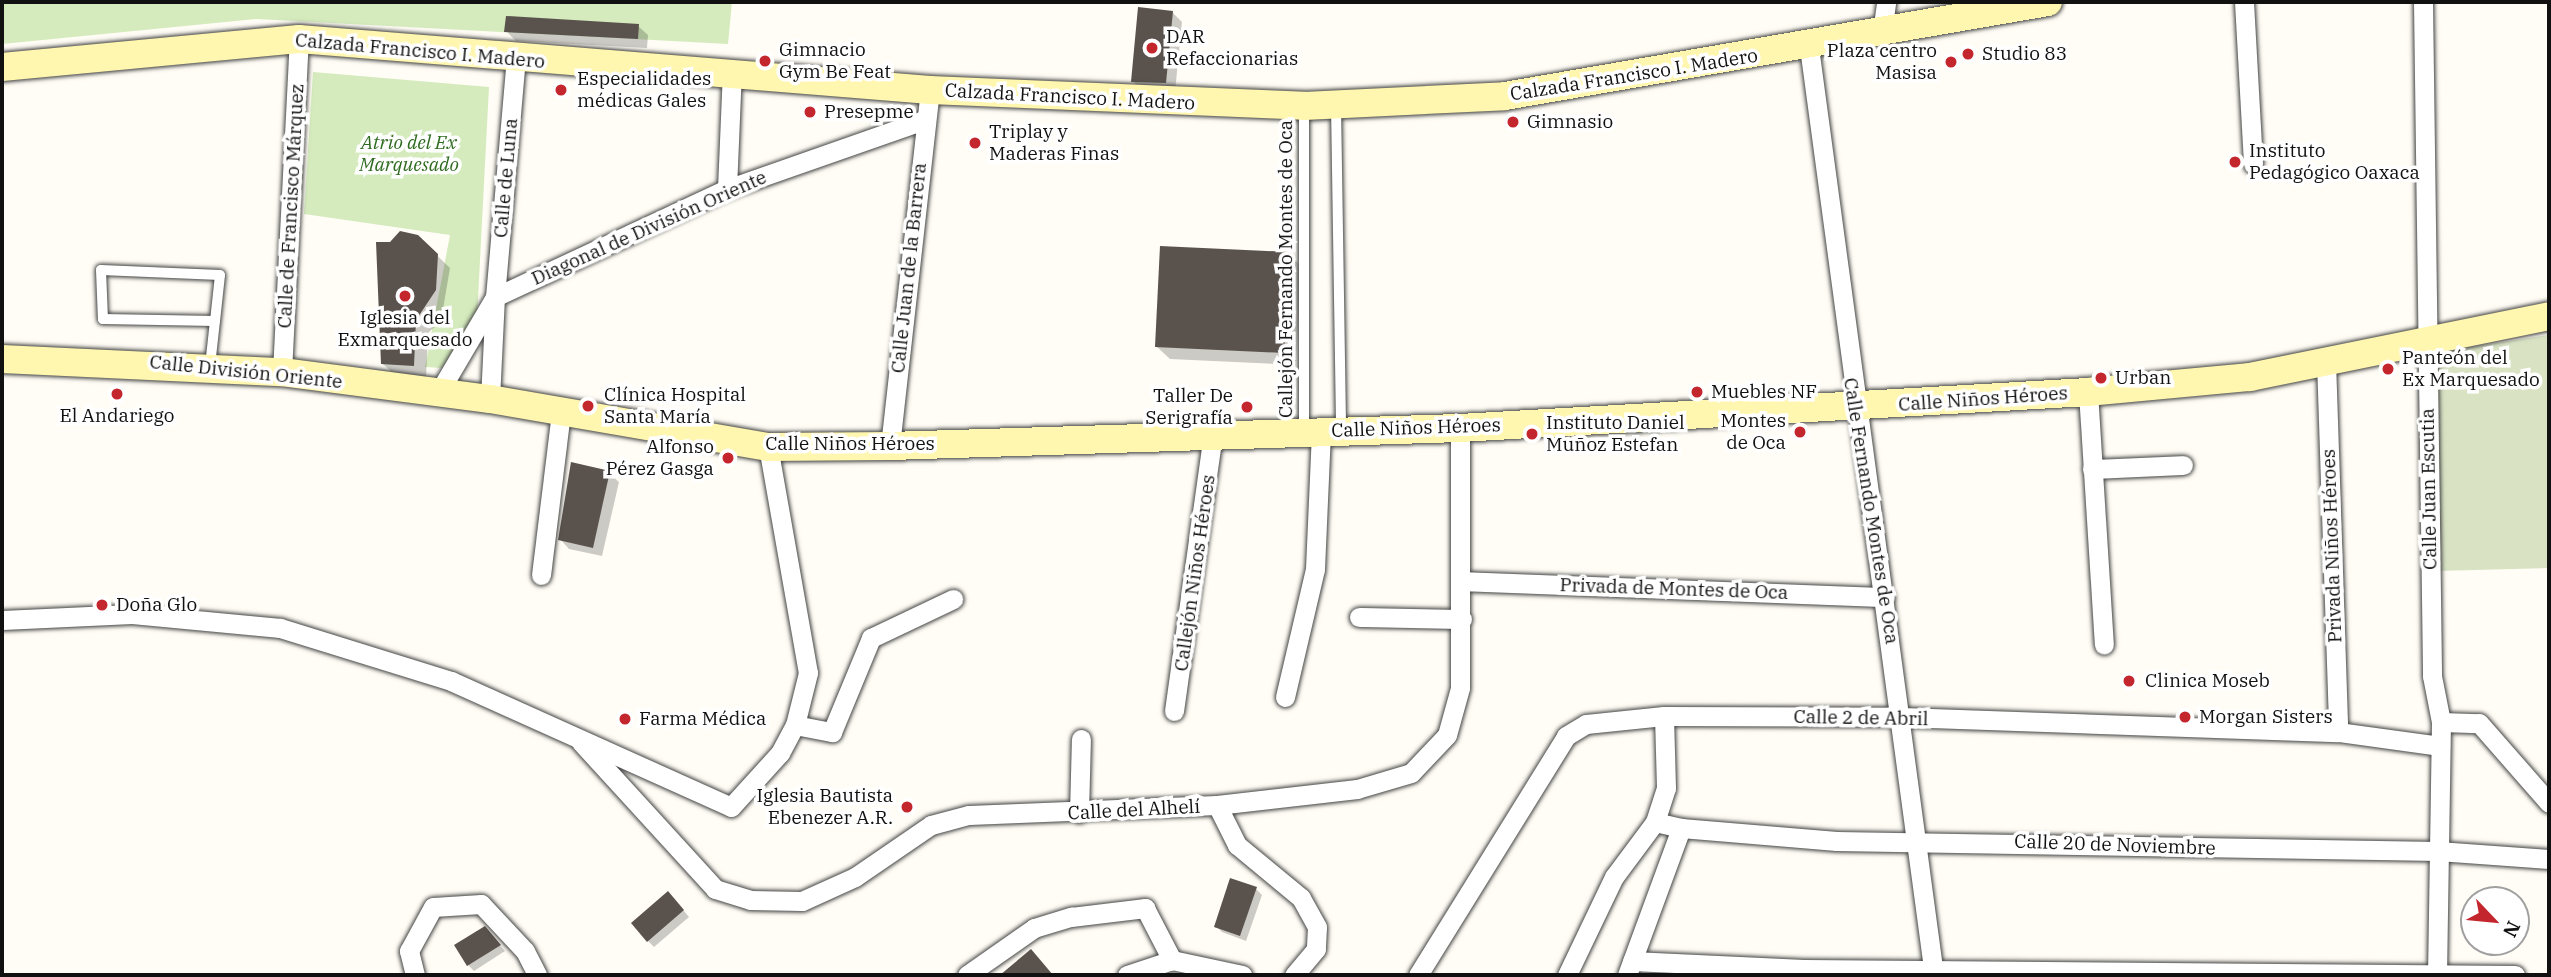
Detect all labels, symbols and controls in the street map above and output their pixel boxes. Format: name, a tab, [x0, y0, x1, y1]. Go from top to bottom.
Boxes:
place label: DAR Refaccionarias	[1166, 26, 1298, 70]
street label: Calzada Francisco I. Madero	[294, 29, 546, 73]
place label: Gimnacio Gym Be Feat	[779, 39, 891, 83]
marker: DAR Refaccionarias	[1144, 40, 1160, 56]
place label: Plaza centro Masisa	[1827, 40, 1937, 84]
place label: Studio 83	[1982, 43, 2067, 65]
street label: Calzada Francisco I. Madero	[1508, 44, 1760, 106]
marker: Studio 83	[1960, 46, 1976, 62]
marker: Gimnacio Gym Be Feat	[757, 53, 773, 69]
marker: Plaza centro Masisa	[1943, 54, 1959, 70]
place label: Especialidades médicas Gales	[577, 68, 711, 112]
street label: Calzada Francisco I. Madero	[944, 79, 1196, 115]
marker: Especialidades médicas Gales	[551, 80, 571, 100]
street label: Calle de Francisco Márquez	[273, 83, 309, 329]
place label: Presepme	[824, 101, 914, 123]
marker: Presepme	[802, 104, 818, 120]
place label: Gimnasio	[1527, 111, 1613, 133]
marker: Gimnasio	[1505, 114, 1521, 130]
street label: Calle de Luna	[489, 117, 523, 239]
street label: Callejón Fernando Montes de Oca	[1275, 120, 1297, 418]
place label: Triplay y Maderas Finas	[989, 121, 1119, 165]
park label: Atrio del Ex Marquesado	[359, 132, 459, 176]
marker: Triplay y Maderas Finas	[967, 135, 983, 151]
place label: Instituto Pedagógico Oaxaca	[2249, 140, 2420, 184]
marker: Instituto Pedagógico Oaxaca	[2227, 154, 2243, 170]
street label: Calle Juan de la Barrera	[887, 162, 931, 374]
street label: Diagonal de División Oriente	[528, 166, 770, 290]
marker: Iglesia del Exmarquesado	[397, 288, 413, 304]
place label: Iglesia del Exmarquesado	[338, 307, 472, 351]
place label: Panteón del Ex Marquesado	[2402, 347, 2540, 391]
street label: Calle División Oriente	[148, 351, 344, 393]
marker: Panteón del Ex Marquesado	[2380, 361, 2396, 377]
place label: Urban	[2115, 367, 2171, 389]
marker: Urban	[2093, 370, 2109, 386]
street label: Calle Fernando Montes de Oca	[1839, 376, 1903, 646]
place label: Muebles NF	[1711, 381, 1817, 403]
street label: Calle Niños Héroes	[1898, 382, 2068, 416]
place label: Clínica Hospital Santa María	[604, 384, 746, 428]
marker: Muebles NF	[1689, 384, 1705, 400]
place label: Taller De Serigrafía	[1145, 385, 1233, 429]
marker: El Andariego	[109, 386, 125, 402]
marker: Clínica Hospital Santa María	[578, 396, 598, 416]
marker: Taller De Serigrafía	[1239, 399, 1255, 415]
place label: El Andariego	[60, 405, 174, 427]
street label: Calle Juan Escutia	[2416, 408, 2442, 570]
place label: Montes de Oca	[1720, 410, 1786, 454]
place label: Instituto Daniel Muñoz Estefan	[1546, 412, 1685, 456]
street label: Calle Niños Héroes	[1331, 414, 1501, 442]
marker: Montes de Oca	[1792, 424, 1808, 440]
marker: Instituto Daniel Muñoz Estefan	[1524, 426, 1540, 442]
street label: Calle Niños Héroes	[765, 433, 935, 455]
place label: Alfonso Pérez Gasga	[606, 436, 714, 480]
street label: Privada Niños Héroes	[2317, 449, 2347, 643]
marker: Alfonso Pérez Gasga	[720, 450, 736, 466]
street label: Callejón Niños Héroes	[1170, 473, 1220, 673]
street label: Privada de Montes de Oca	[1559, 574, 1789, 604]
place label: Doña Glo	[116, 594, 197, 616]
marker: Doña Glo	[94, 597, 110, 613]
place label: Clinica Moseb	[2145, 670, 2270, 692]
marker: Clinica Moseb	[2119, 671, 2139, 691]
street label: Calle 2 de Abril	[1793, 705, 1929, 731]
place label: Morgan Sisters	[2199, 706, 2333, 728]
place label: Farma Médica	[639, 708, 766, 730]
marker: Morgan Sisters	[2177, 709, 2193, 725]
marker: Farma Médica	[617, 711, 633, 727]
place label: Iglesia Bautista Ebenezer A.R.	[756, 785, 893, 829]
street label: Calle del Alhelí	[1067, 795, 1201, 825]
marker: Iglesia Bautista Ebenezer A.R.	[899, 799, 915, 815]
street label: Calle 20 de Noviembre	[2014, 830, 2216, 860]
north arrow	[2460, 886, 2530, 956]
text: N	[2498, 917, 2526, 941]

